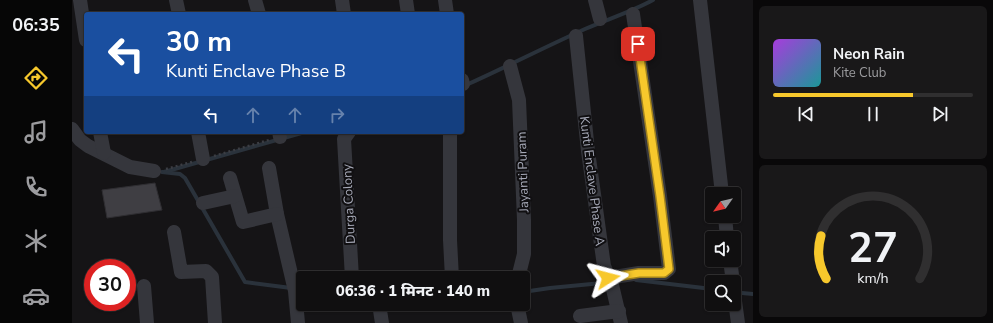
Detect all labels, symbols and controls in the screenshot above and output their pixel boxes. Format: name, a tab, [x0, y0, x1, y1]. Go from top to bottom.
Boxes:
text: 06:35	[12, 13, 60, 37]
text: 30 m	[166, 23, 232, 61]
pin	[621, 27, 655, 61]
icon: left	[100, 28, 152, 80]
icon: arrive	[627, 33, 649, 55]
text: Neon Rain	[833, 44, 905, 64]
text: Kunti Enclave Phase B	[166, 59, 346, 83]
icon: directions	[22, 64, 50, 92]
text: Kite Club	[833, 64, 886, 82]
icon: previous	[795, 103, 817, 125]
icon: pause	[862, 103, 884, 125]
icon: next	[929, 103, 951, 125]
icon: left	[200, 104, 222, 126]
icon: ahead	[242, 104, 264, 126]
icon: ahead	[284, 104, 306, 126]
icon: right	[326, 104, 348, 126]
street label: Kunti Enclave Phase A	[575, 115, 609, 248]
icon: music	[22, 118, 50, 146]
street label: Jayanti Puram	[513, 131, 533, 214]
street label: Durga Colony	[338, 163, 360, 244]
icon: phone	[22, 173, 50, 201]
north arrow	[705, 187, 741, 223]
map controls	[705, 187, 741, 311]
text: 27	[848, 220, 898, 277]
icon: climate	[22, 227, 50, 255]
button: sound	[705, 231, 741, 267]
position arrow	[587, 257, 629, 299]
speed limit sign: 30	[84, 259, 136, 311]
text: km/h	[857, 268, 889, 287]
button: search	[705, 275, 741, 311]
text: 06:36 · 1 मिनट · 140 m	[336, 281, 490, 301]
icon: car	[22, 282, 50, 310]

